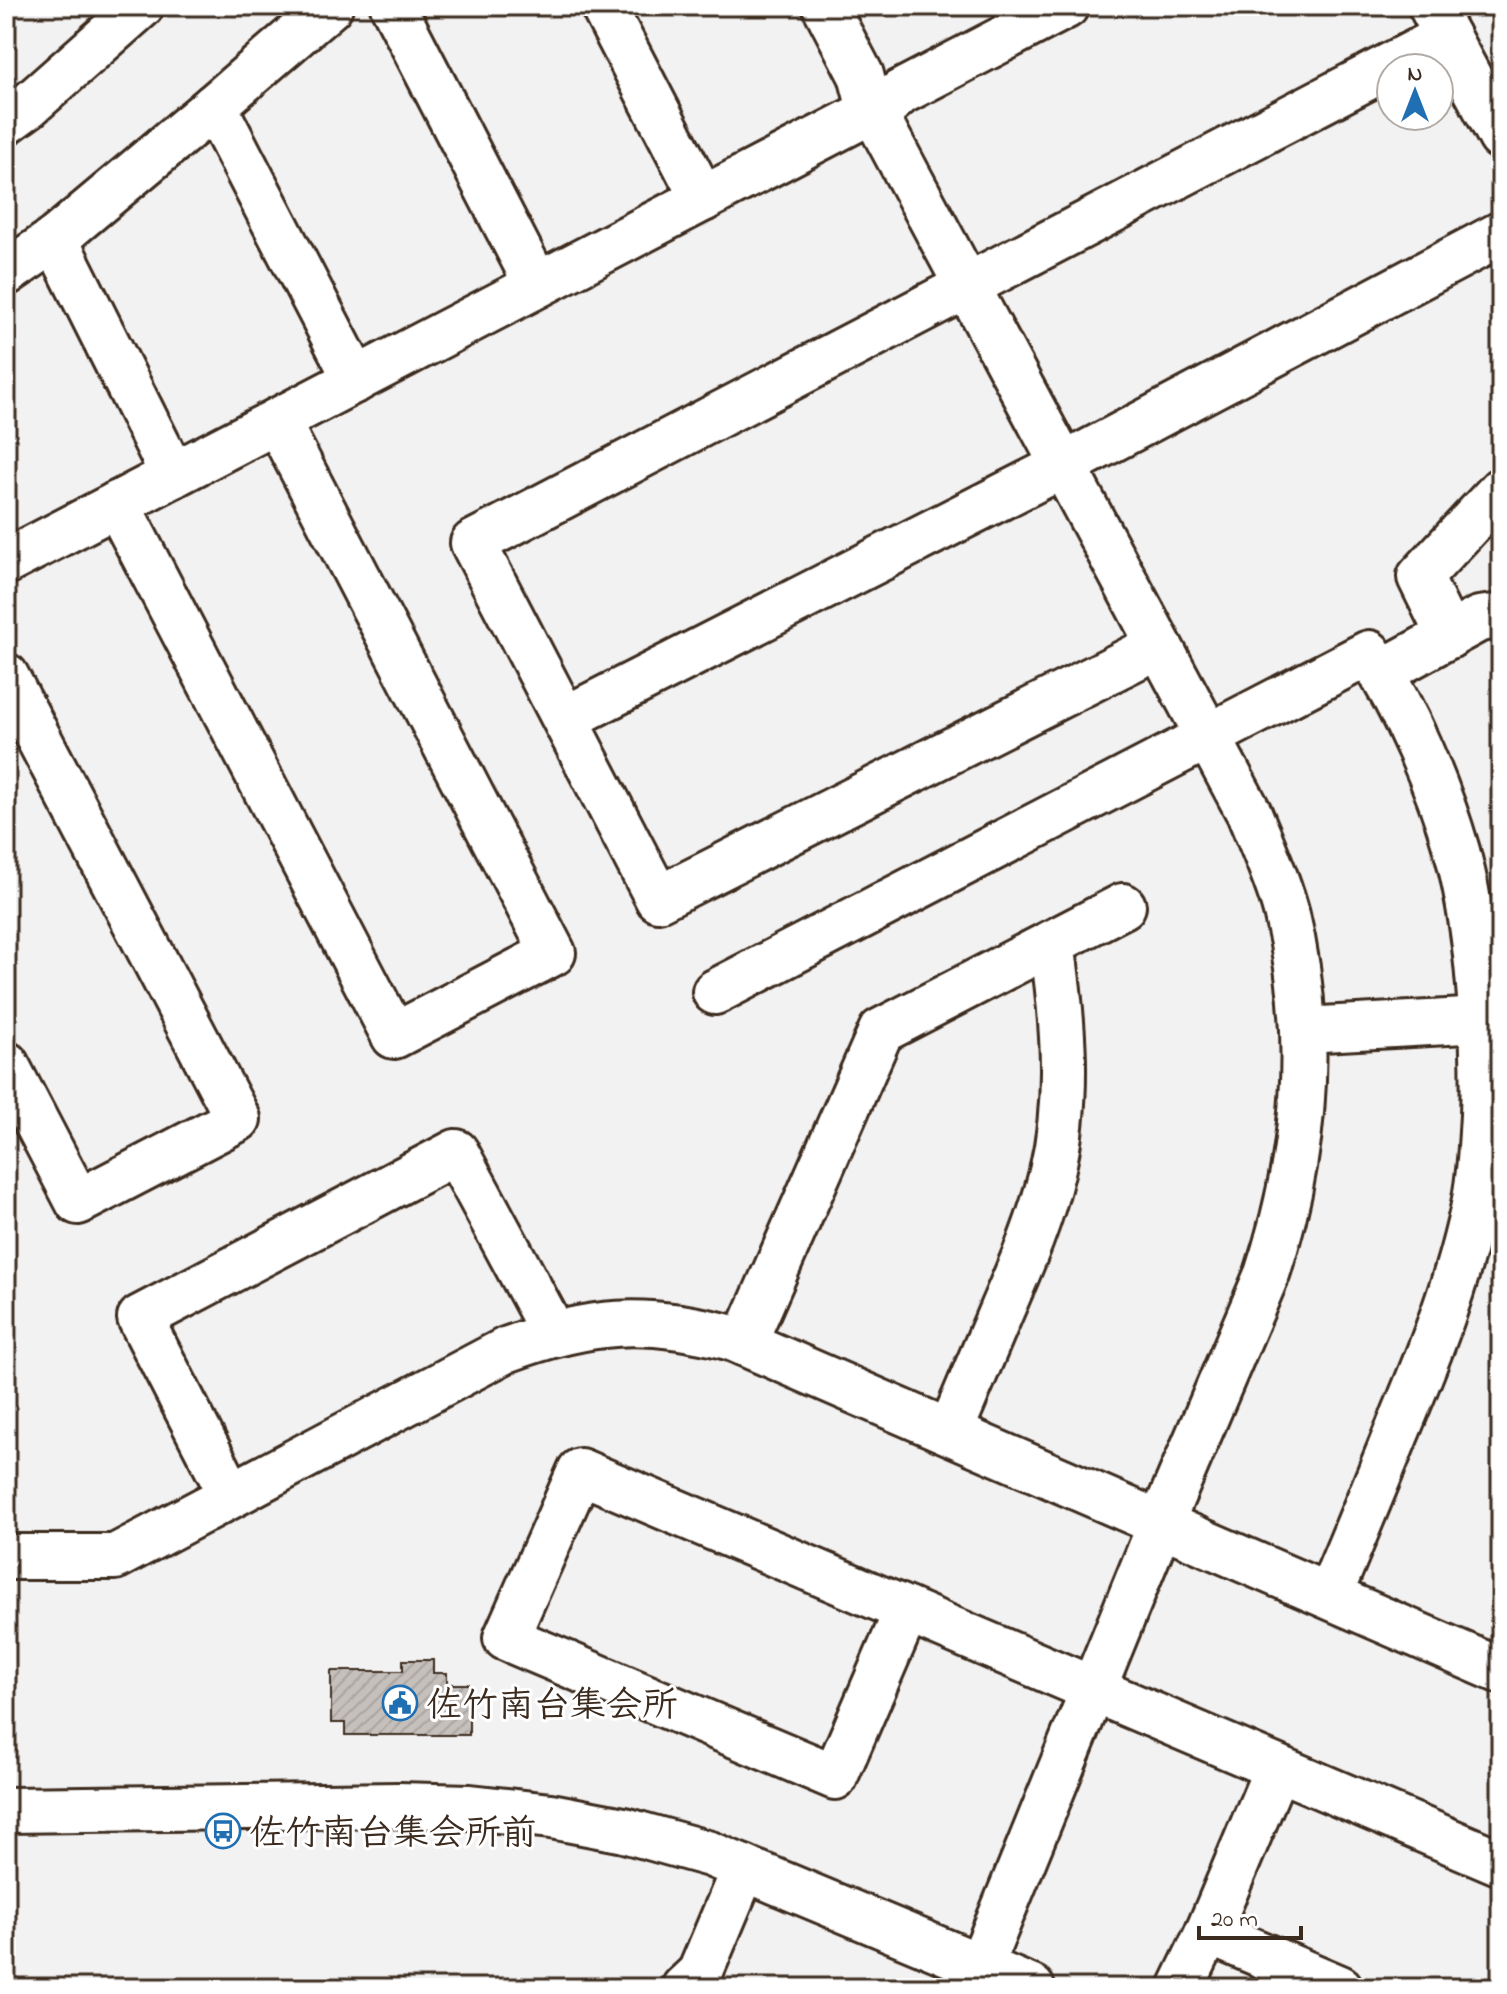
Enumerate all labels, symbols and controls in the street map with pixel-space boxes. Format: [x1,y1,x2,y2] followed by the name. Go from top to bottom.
[1375,52,1455,132] north arrow
[1408,59,1422,91] text: N
[426,1681,678,1734] place label: 佐竹南台集会所
[381,1684,419,1722] public building icon: 佐竹南台集会所
[249,1809,537,1862] place label: 佐竹南台集会所前
[204,1812,242,1850] bus stop icon: 佐竹南台集会所前
[1199,1890,1301,1940] scale bar
[1211,1903,1258,1938] text: 20 m

